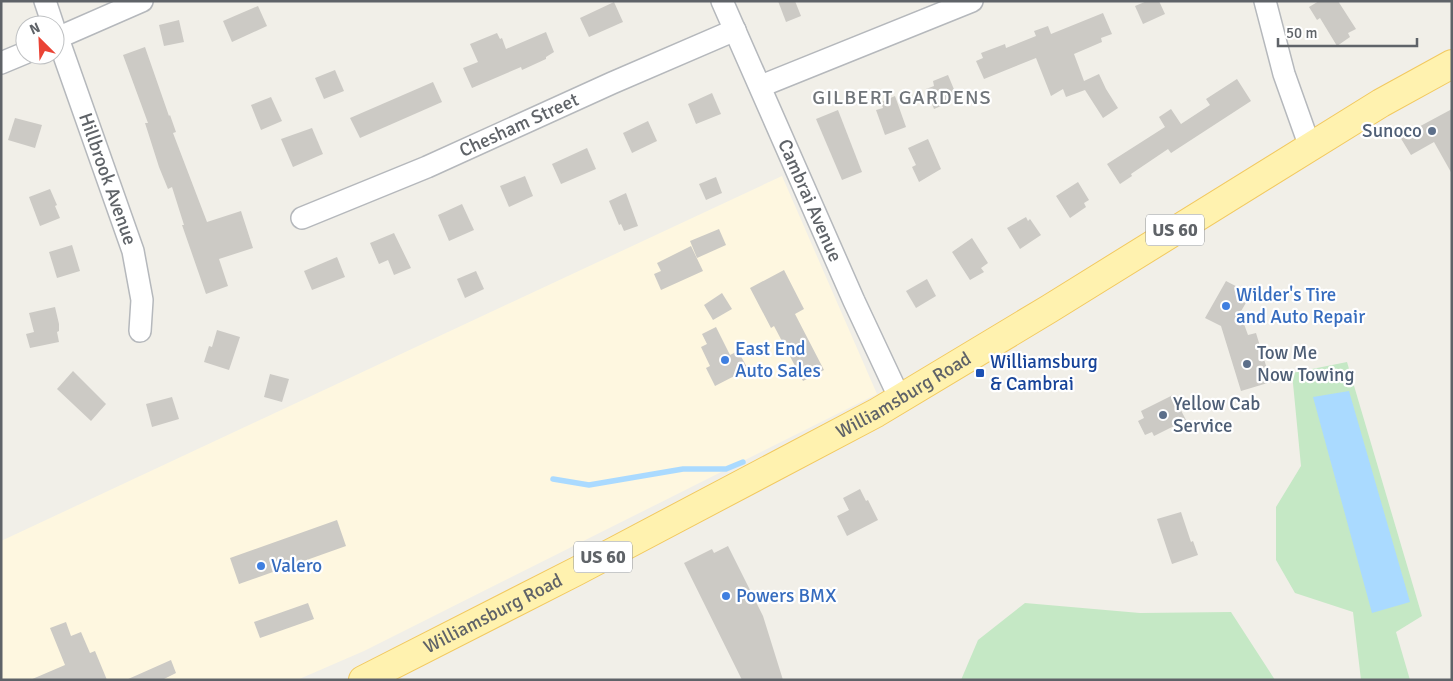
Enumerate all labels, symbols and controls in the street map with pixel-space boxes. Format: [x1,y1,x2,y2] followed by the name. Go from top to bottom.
[15,15,65,65] north arrow
[1278,15,1417,47] scale bar
[27,19,43,38] text: N
[1286,24,1317,42] text: 50 m
[812,85,992,110] district label: GILBERT GARDENS
[455,88,583,163] street label: Chesham Street
[73,110,142,248] street label: Hillbrook Avenue
[1362,119,1422,143] place label: Sunoco
[1426,125,1438,137] marker: Sunoco
[772,136,847,266] street label: Cambrai Avenue
[1146,214,1204,246] road number: US 60
[1236,283,1365,329] place label: Wilder's Tire and Auto Repair
[1220,300,1232,312] marker: Wilder's Tire and Auto Repair
[735,337,821,383] place label: East End Auto Sales
[1257,341,1355,387] place label: Tow Me Now Towing
[832,347,976,444] street label: Williamsburg Road
[990,350,1098,396] place label: Williamsburg & Cambrai
[719,354,731,366] marker: East End Auto Sales
[1241,358,1253,370] marker: Tow Me Now Towing
[974,367,986,379] marker: Williamsburg & Cambrai
[1173,392,1260,438] place label: Yellow Cab Service
[1157,409,1169,421] marker: Yellow Cab Service
[574,542,632,572] road number: US 60
[271,554,322,578] place label: Valero
[255,560,267,572] marker: Valero
[420,568,567,659] street label: Williamsburg Road
[736,584,836,608] place label: Powers BMX
[720,590,732,602] marker: Powers BMX

